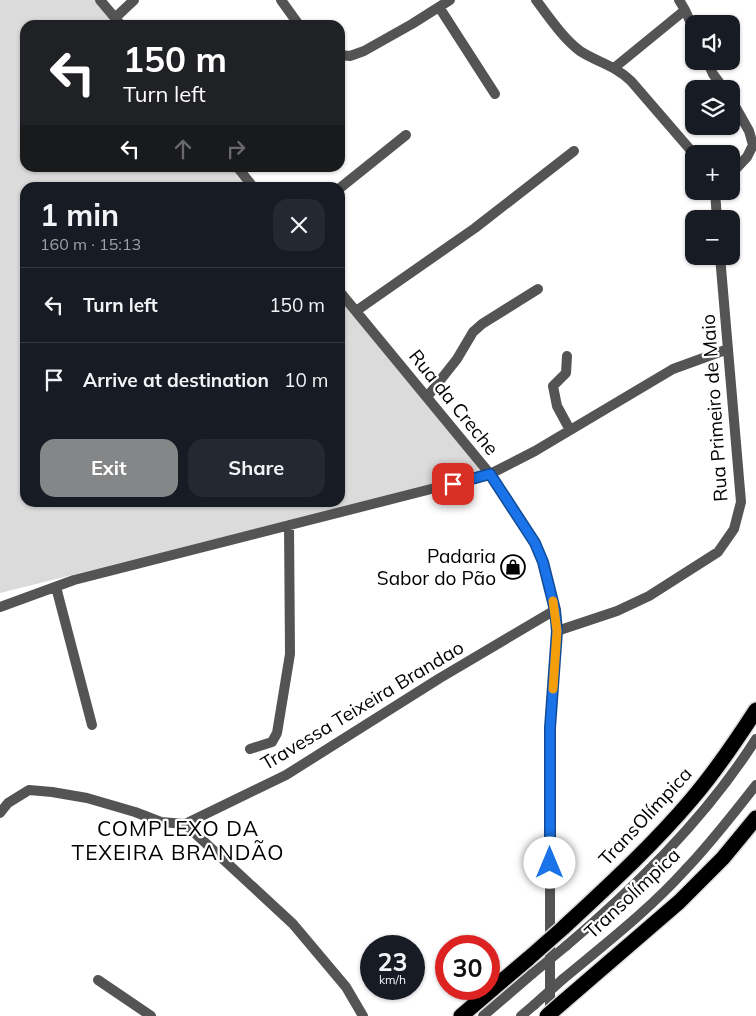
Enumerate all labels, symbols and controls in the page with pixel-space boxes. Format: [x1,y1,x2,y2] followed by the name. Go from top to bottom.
[685,15,740,265] map controls
[685,15,740,70] button: sound
[123,37,227,81] text: 150 m
[40,40,105,105] icon: left
[123,80,206,108] text: Turn left
[685,80,740,135] button: layers
[116,135,144,163] icon: left
[169,135,197,163] icon: ahead
[222,135,250,163] icon: right
[685,145,740,200] button: +
[40,196,119,234] text: 1 min
[273,199,325,251] button: close
[685,210,740,265] button: −
[40,234,141,254] text: 160 m · 15:13
[40,291,68,319] icon: left
[83,293,158,317] text: Turn left
[269,293,325,317] text: 150 m
[695,313,733,503] street label: Rua Primeiro de Maio
[404,344,504,460] street label: Rua da Creche
[40,366,68,394] icon: arrive
[83,368,269,392] text: Arrive at destination
[284,368,328,392] text: 10 m
[40,439,178,497] button: Exit
[188,439,325,497] button: Share
[432,463,474,505] pin
[439,470,467,498] icon: arrive
[377,544,496,590] place label: Padaria Sabor do Pão
[500,554,526,580] shop icon: Padaria Sabor do Pão
[256,635,468,775] street label: Travessa Teixeira Brandao
[593,762,697,870] street label: TransOlímpica
[71,815,285,865] district label: COMPLEXO DA TEXEIRA BRANDÃO
[523,836,575,888] position arrow
[579,843,685,943] street label: Transolímpica
[435,935,500,1000] speed limit sign: 30
[377,946,408,977] text: 23
[379,972,406,987] text: km/h

